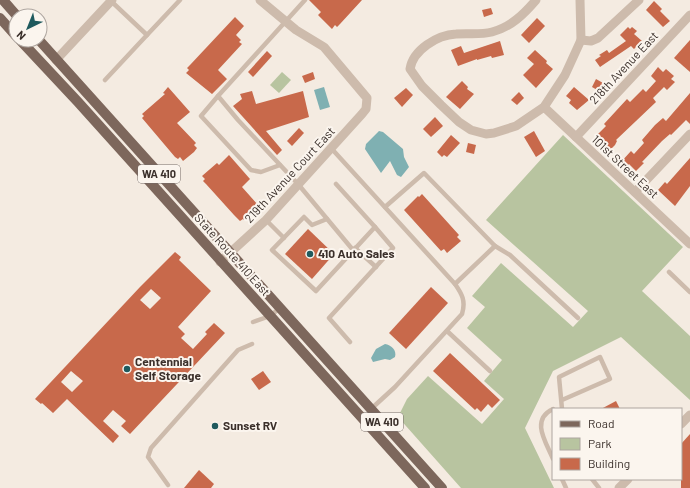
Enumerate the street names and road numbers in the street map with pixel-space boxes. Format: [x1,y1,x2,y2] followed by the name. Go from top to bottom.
[586,28,660,106] street label: 218th Avenue East
[241,124,337,225] street label: 219th Avenue Court East
[589,132,662,201] street label: 101st Street East
[138,165,180,183] road number: WA 410
[192,210,273,298] street label: State Route 410 East
[361,413,403,431] road number: WA 410

